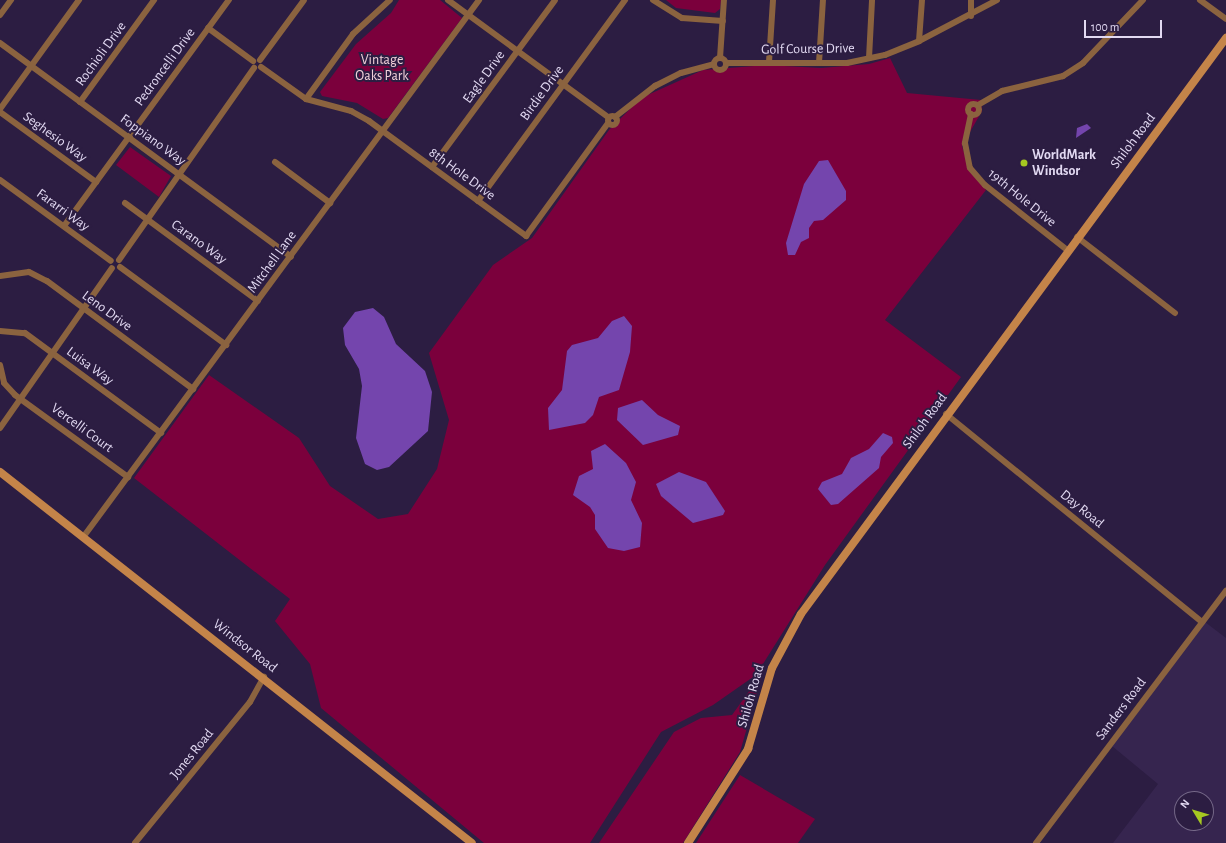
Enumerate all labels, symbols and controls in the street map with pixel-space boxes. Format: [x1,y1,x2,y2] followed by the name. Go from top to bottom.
[1086,12,1164,38] scale bar
[72,19,130,89] street label: Rochioli Drive
[1091,21,1119,33] text: 100 m
[131,25,199,109] street label: Pedroncelli Drive
[761,40,855,58] street label: Golf Course Drive
[459,47,509,107] street label: Eagle Drive
[355,52,409,84] park label: Vintage Oaks Park
[516,62,568,124] street label: Birdie Drive
[20,108,90,166] street label: Seghesio Way
[1107,110,1159,172] street label: Shiloh Road
[117,111,189,169] street label: Foppiano Way
[425,144,499,204] street label: 8th Hole Drive
[1032,147,1096,180] place label: WorldMark Windsor
[1019,158,1029,168] marker: WorldMark Windsor
[984,165,1060,231] street label: 19th Hole Drive
[33,185,93,235] street label: Fararri Way
[168,216,230,268] street label: Carano Way
[244,228,300,296] street label: Mitchell Lane
[79,287,135,335] street label: Leno Drive
[63,343,117,389] street label: Luisa Way
[899,390,951,452] street label: Shiloh Road
[48,400,116,456] street label: Vercelli Court
[1057,486,1107,532] street label: Day Road
[210,616,280,676] street label: Windsor Road
[734,662,768,730] street label: Shiloh Road
[1092,675,1150,743] street label: Sanders Road
[167,725,217,783] street label: Jones Road
[1174,791,1214,831] north arrow
[1178,798,1192,810] text: N

